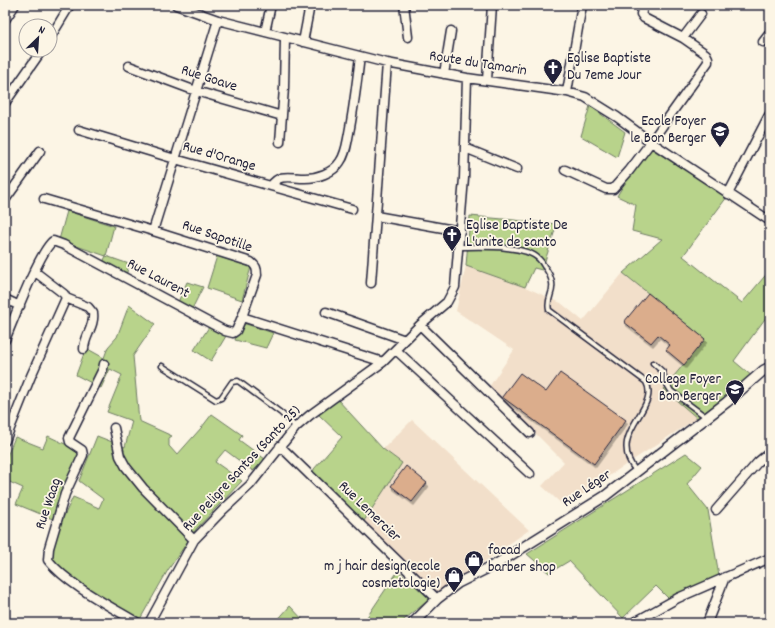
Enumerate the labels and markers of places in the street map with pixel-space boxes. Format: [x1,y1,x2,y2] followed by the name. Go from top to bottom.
[567,48,651,87] place label: Eglise Baptiste Du 7eme Jour
[542,57,564,85] church icon: Eglise Baptiste Du 7eme Jour
[630,111,706,150] place label: Ecole Foyer le Bon Berger
[709,120,731,148] school or university icon: Ecole Foyer le Bon Berger
[466,215,568,254] place label: Eglise Baptiste De L'unite de santo
[441,224,463,252] church icon: Eglise Baptiste De L'unite de santo
[645,369,721,408] place label: College Foyer Bon Berger
[724,378,746,406] school or university icon: College Foyer Bon Berger
[488,540,556,579] place label: facad barber shop
[463,549,485,577] shop icon: facad barber shop
[324,556,440,595] place label: m j hair design(ecole cosmetologie)
[443,565,465,593] shop icon: m j hair design(ecole cosmetologie)

